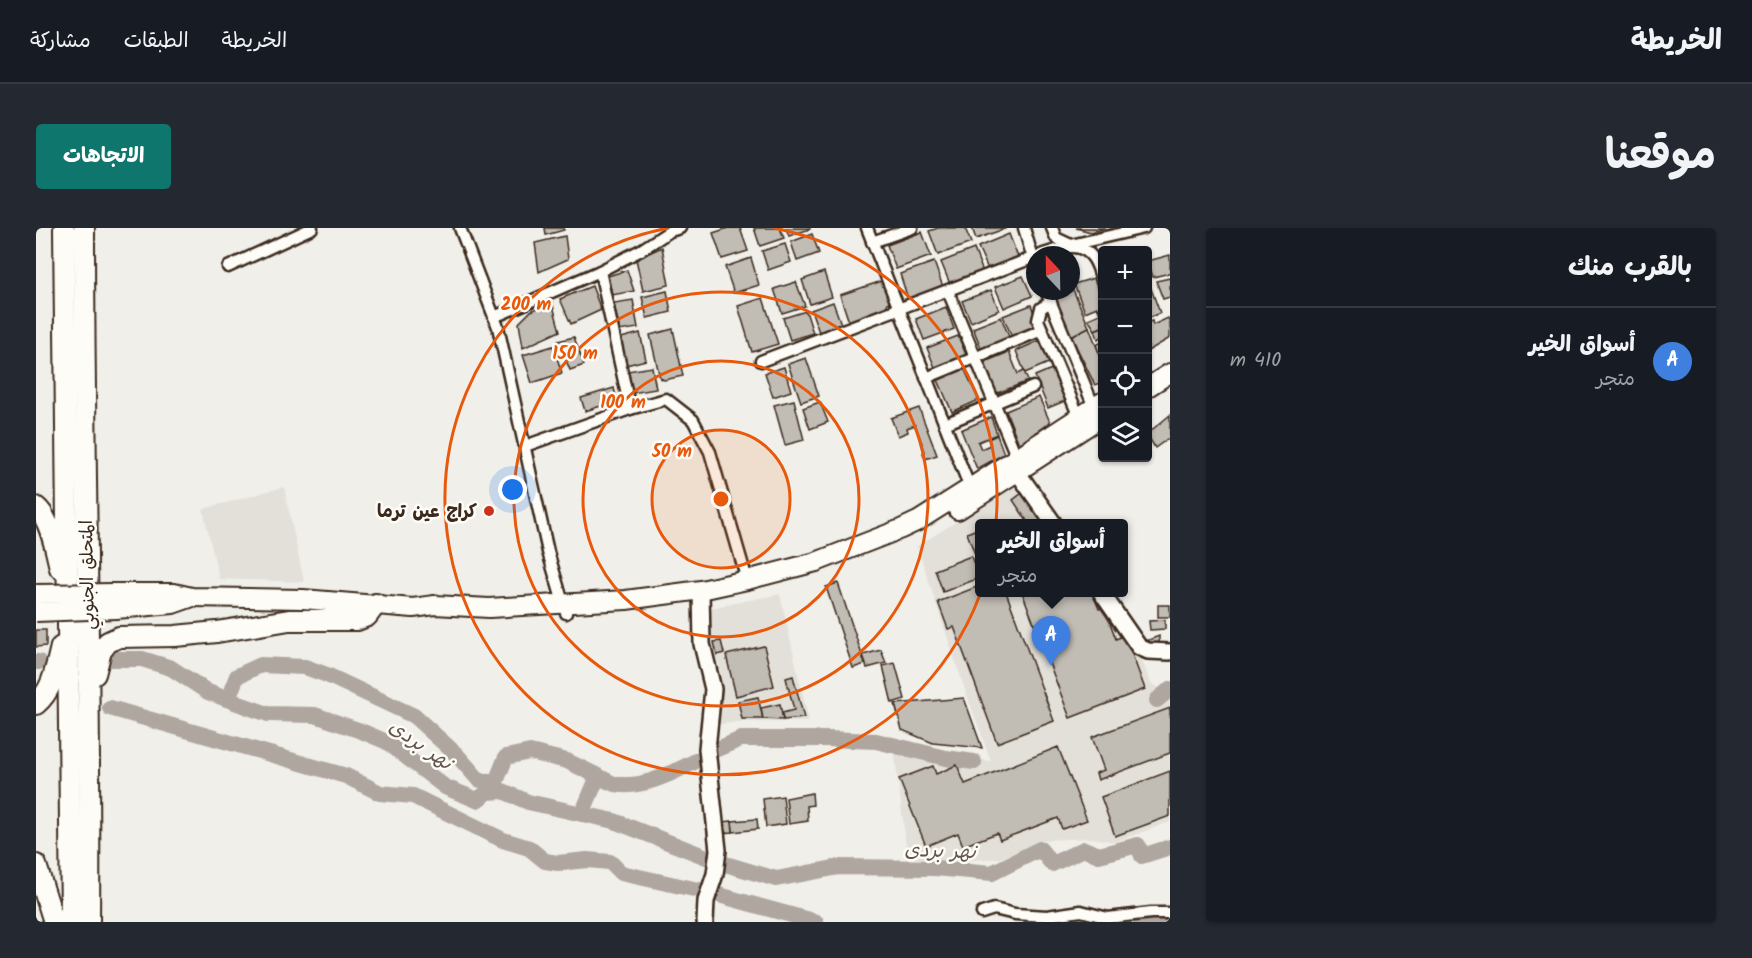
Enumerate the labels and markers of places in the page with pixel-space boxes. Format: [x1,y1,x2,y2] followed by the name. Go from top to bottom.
[711,489,731,509] centre of rings
[377,498,477,527] place label: كراج عين ترما
[482,504,496,518] marker: كراج عين ترما
[1032,616,1070,666] pin: A

